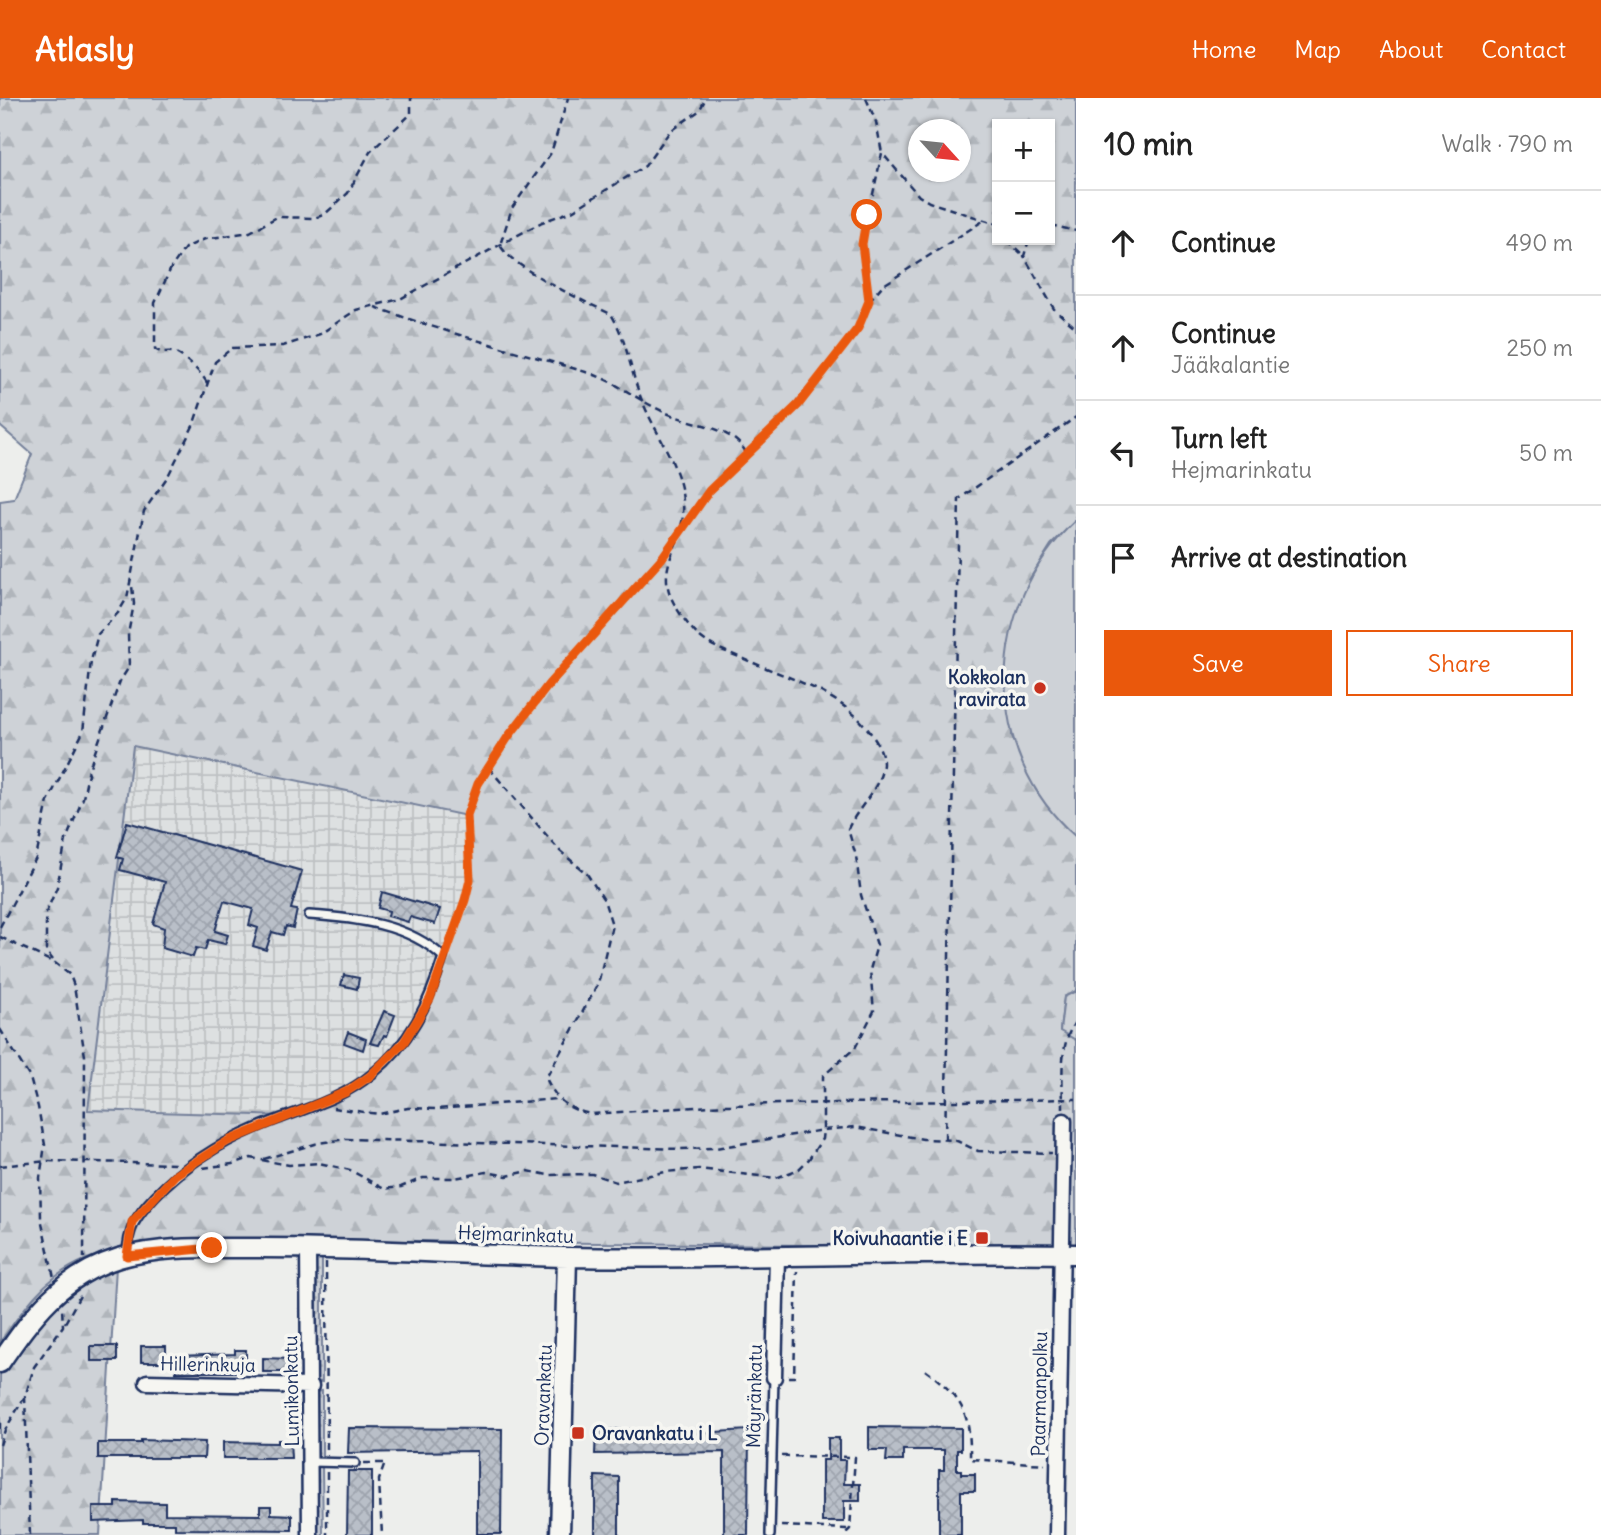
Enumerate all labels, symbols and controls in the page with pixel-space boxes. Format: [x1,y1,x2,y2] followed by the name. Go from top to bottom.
[35,28,134,70] text: Atlasly
[1192,34,1256,64] text: Home
[1294,34,1341,64] text: Map
[1379,34,1443,64] text: About
[1481,34,1566,64] text: Contact
[908,119,971,182] north arrow
[992,119,1055,245] map controls
[992,119,1055,182] button: +
[1104,125,1193,163] text: 10 min
[1442,129,1573,158] text: Walk · 790 m
[992,182,1055,245] button: −
[851,199,882,230] route start
[1104,224,1142,262] icon: ahead
[1171,226,1276,259] text: Continue
[1506,228,1573,257] text: 490 m
[1171,317,1276,350] text: Continue
[1104,329,1142,367] icon: ahead
[1506,333,1573,362] text: 250 m
[1171,350,1290,379] text: Jääkalantie
[1171,422,1267,455] text: Turn left
[1104,434,1142,472] icon: left
[1519,438,1573,467] text: 50 m
[1171,455,1312,484] text: Hejmarinkatu
[1104,539,1142,577] icon: arrive
[1171,541,1407,574] text: Arrive at destination
[1104,630,1332,696] button: Save
[1346,630,1573,696] button: Share
[948,665,1026,711] place label: Kokkolan ravirata
[1032,680,1048,696] marker: Kokkolan ravirata
[457,1220,575,1248] street label: Hejmarinkatu
[832,1226,968,1250] place label: Koivuhaantie i E
[974,1230,990,1246] marker: Koivuhaantie i E
[196,1232,227,1263] route end
[1026,1331,1052,1457] street label: Paarmanpolku
[278,1335,304,1447] street label: Lumikonkatu
[529,1344,557,1446] street label: Oravankatu
[741,1344,767,1448] street label: Mäyränkatu
[160,1351,256,1377] street label: Hillerinkuja
[592,1421,718,1445] place label: Oravankatu i L
[570,1425,586,1441] marker: Oravankatu i L

